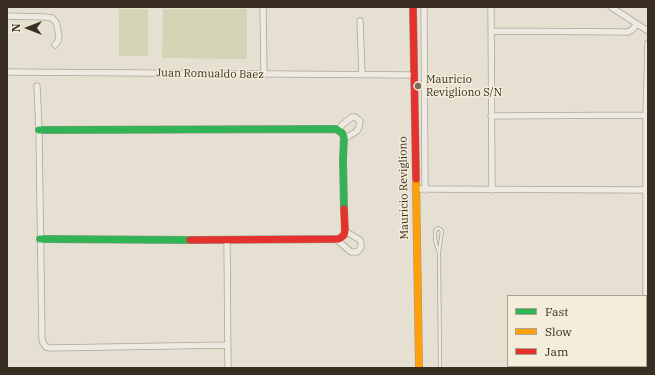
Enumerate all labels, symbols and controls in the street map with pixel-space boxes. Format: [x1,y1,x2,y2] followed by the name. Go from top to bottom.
[8,8,48,48] north arrow
[9,24,23,32] text: N
[156,66,264,82] street label: Juan Romualdo Baez
[426,73,502,99] place label: Mauricio Revigliono S/N
[413,81,423,91] marker: Mauricio Revigliono S/N
[397,136,411,240] street label: Mauricio Revigliono
[507,295,647,367] legend
[545,304,569,319] text: Fast
[545,324,572,339] text: Slow
[545,344,568,359] text: Jam

